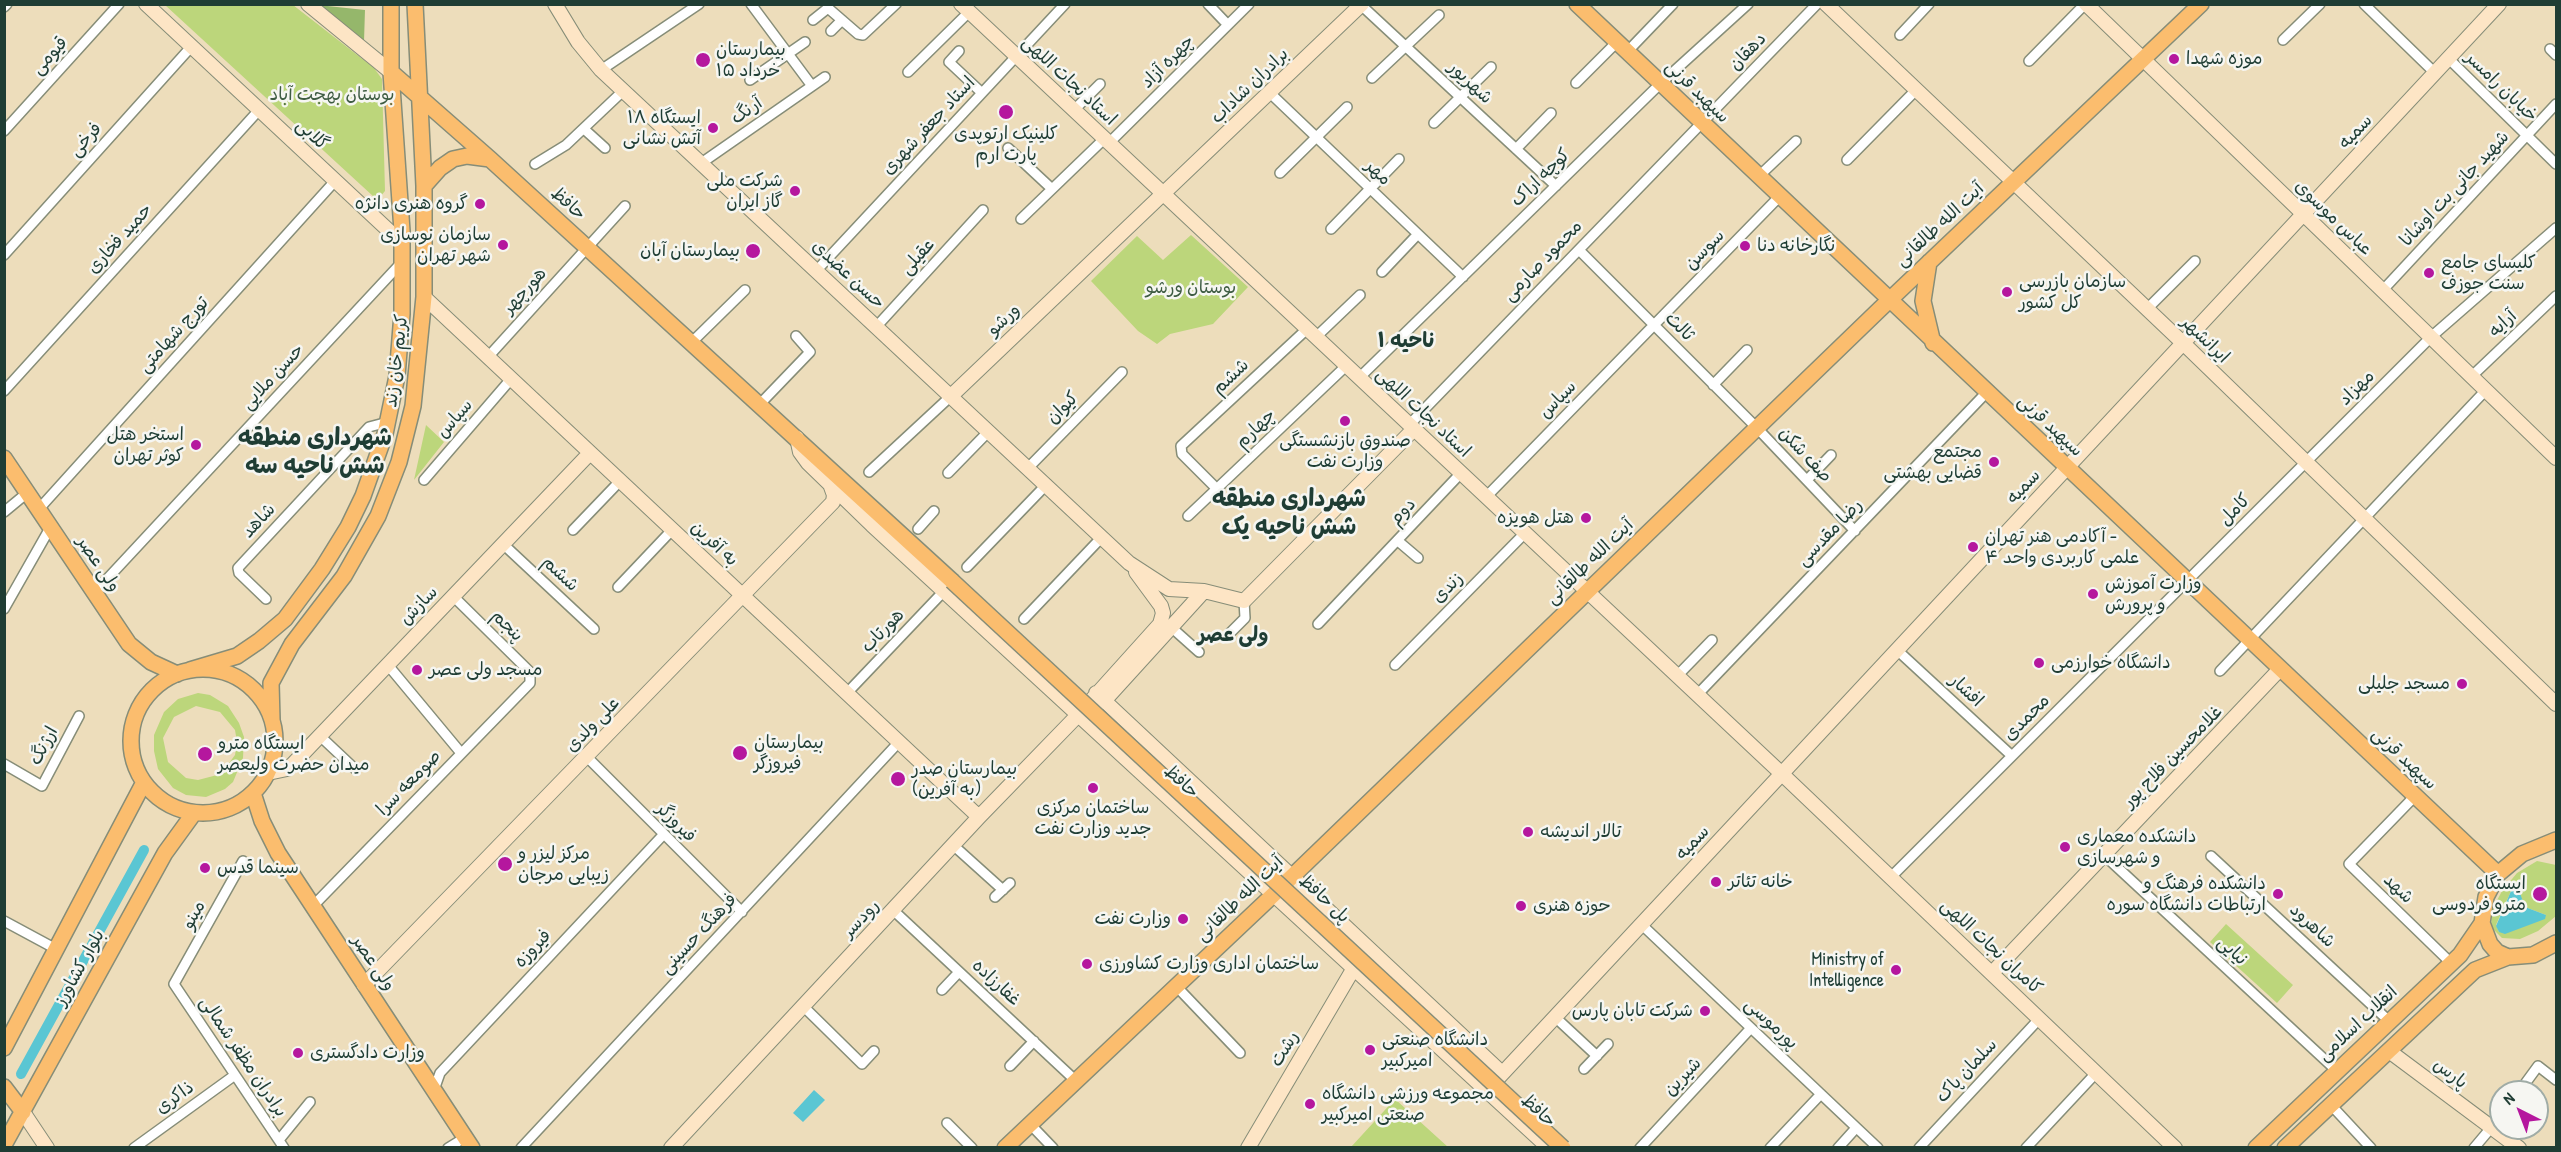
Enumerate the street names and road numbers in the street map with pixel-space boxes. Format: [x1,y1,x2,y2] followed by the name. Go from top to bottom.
[1725,28,1771,76] street label: دهقان
[1137,31,1199,93] street label: چهره آزاد
[27,32,73,80] street label: قیومی
[1017,32,1121,130] street label: استاد نجات اللهی
[1207,44,1293,128] street label: برادران شاداب
[2460,47,2542,127] street label: خیابان رامسر
[1660,56,1734,128] street label: سپهبد قرنی
[1443,57,1497,109] street label: شهریور
[878,72,980,180] street label: استاد جعفر شهری
[727,93,767,129] street label: آرنگ
[2335,110,2377,154] street label: سمیه
[291,115,333,155] street label: گلابی
[65,118,107,162] street label: فرخی
[2396,127,2514,251] street label: شهید جانی بت اوشانا
[1507,144,1575,212] street label: کوچه اراک
[1361,156,1395,190] street label: مهر
[2290,176,2376,260] street label: عباس موسوی
[1891,178,1989,272] street label: آیت الله طالقانی
[546,183,590,225] street label: حافظ
[83,199,157,279] street label: حمید فخاری
[1499,216,1587,306] street label: محمود صارمی
[1680,225,1730,275] street label: سوسن
[896,234,940,280] street label: عقیلی
[807,236,889,314] street label: حسن عضدی
[498,263,552,319] street label: هورچهر
[134,293,214,377] street label: تورج شهامتی
[983,299,1025,341] street label: ورشو
[2485,306,2521,342] street label: آرایه
[1660,308,1698,346] street label: ثالث
[2176,312,2234,368] street label: ایرانشهر
[381,313,413,409] street label: کریم خان زند
[237,339,309,415] street label: حسن ملایی
[1208,355,1254,399] street label: ششم
[1371,364,1475,462] street label: استاد نجات اللهی
[2335,366,2379,410] street label: مهزاد
[1535,376,1581,424] street label: سپاس
[1042,387,1084,429] street label: کیوان
[2013,390,2087,462] street label: سپهبد قرنی
[432,395,478,443] street label: سپاس
[1231,405,1281,453] street label: چهارم
[1774,423,1836,487] street label: صف شکن
[2003,465,2045,509] street label: سمیه
[2215,490,2255,530] street label: کامل
[1385,494,1421,530] street label: دوم
[1793,495,1867,571] street label: رضا مقدسی
[238,499,280,543] street label: شاهد
[1542,515,1638,609] street label: آیت الله طالقانی
[686,517,742,571] street label: به آفرین
[71,532,125,596] street label: ولی عصر
[537,552,583,596] street label: ششم
[1428,568,1468,608] street label: زندی
[395,582,443,630] street label: سازش
[857,605,909,657] street label: هورتاب
[487,606,527,646] street label: پنجم
[1945,670,1987,712] street label: افشار
[1999,690,2055,746] street label: محمدی
[561,693,625,757] street label: علی ولدی
[2119,701,2227,813] street label: غلامحسین فلاح‌ پور
[25,723,63,769] street label: ارژنگ
[2367,723,2441,795] street label: سپهبد قرنی
[372,746,446,820] street label: صومعه سرا
[1159,761,1203,803] street label: حافظ
[652,799,700,847] street label: فیروزگر
[1672,821,1714,865] street label: سمیه
[1192,852,1288,946] street label: آیت الله طالقانی
[1294,870,1354,928] street label: پل حافظ
[2378,870,2418,908] street label: شهد
[656,889,742,979] street label: فرهنگ حسینی
[838,895,884,943] street label: رودسر
[1936,895,2046,999] street label: کامران نجات اللهی
[177,897,211,933] street label: مینو
[2285,899,2339,953] street label: شاهرود
[510,925,556,973] street label: فیروزه
[50,926,110,1010] street label: بلوار کشاورز
[346,931,400,995] street label: ولی عصر
[2212,932,2252,970] street label: نیایی
[967,955,1025,1011] street label: غفارزاده
[2314,982,2402,1066] street label: انقلاب اسلامی
[195,992,291,1122] street label: برادران مظفر شمالی
[1740,994,1802,1054] street label: پورموسی
[1266,1027,1304,1071] street label: رشت
[1932,1034,2002,1108] street label: سلمان پاک
[1660,1053,1706,1101] street label: شیرین
[2429,1054,2471,1094] street label: پارس
[152,1077,198,1119] street label: ذاکری
[1516,1090,1560,1132] street label: حافظ

